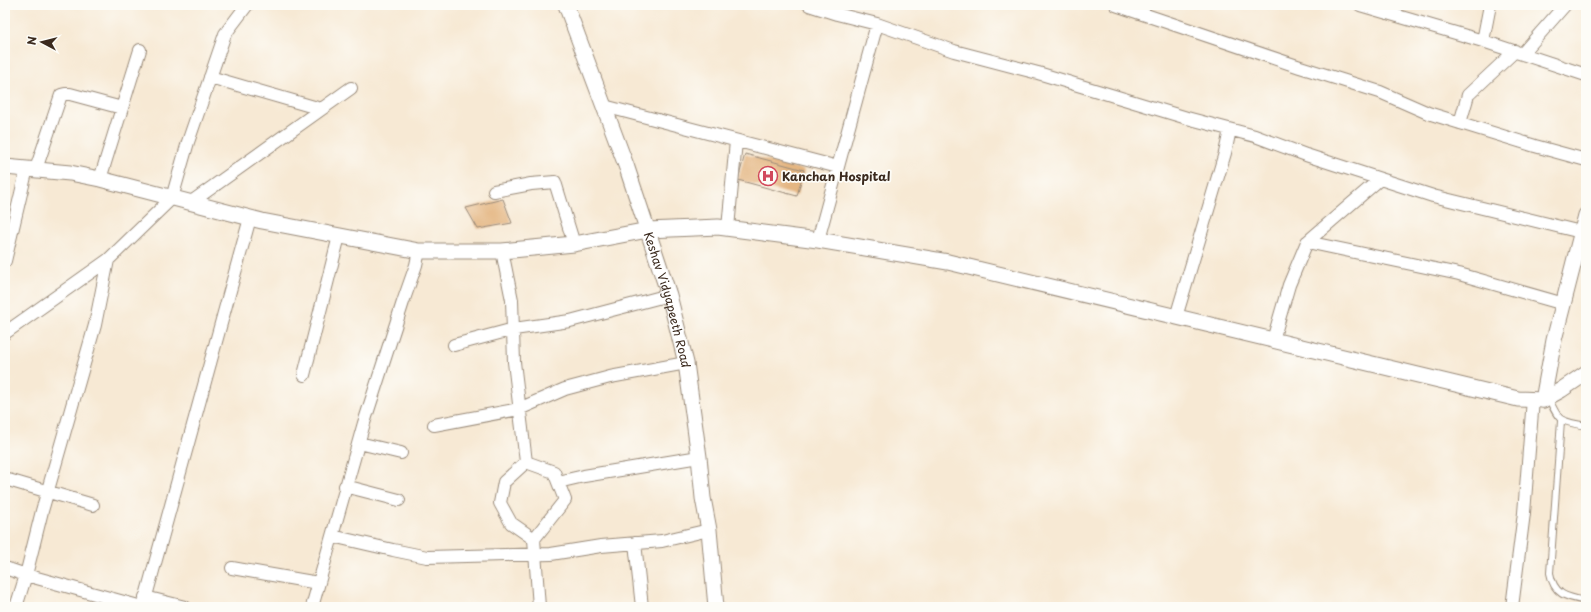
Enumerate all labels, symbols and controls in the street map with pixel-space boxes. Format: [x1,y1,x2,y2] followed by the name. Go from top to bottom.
[22,22,62,62] north arrow
[23,35,41,46] text: N
[757,165,779,187] hospital icon: Kanchan Hospital
[782,167,891,185] place label: Kanchan Hospital
[640,229,696,369] street label: Keshav Vidyapeeth Road

